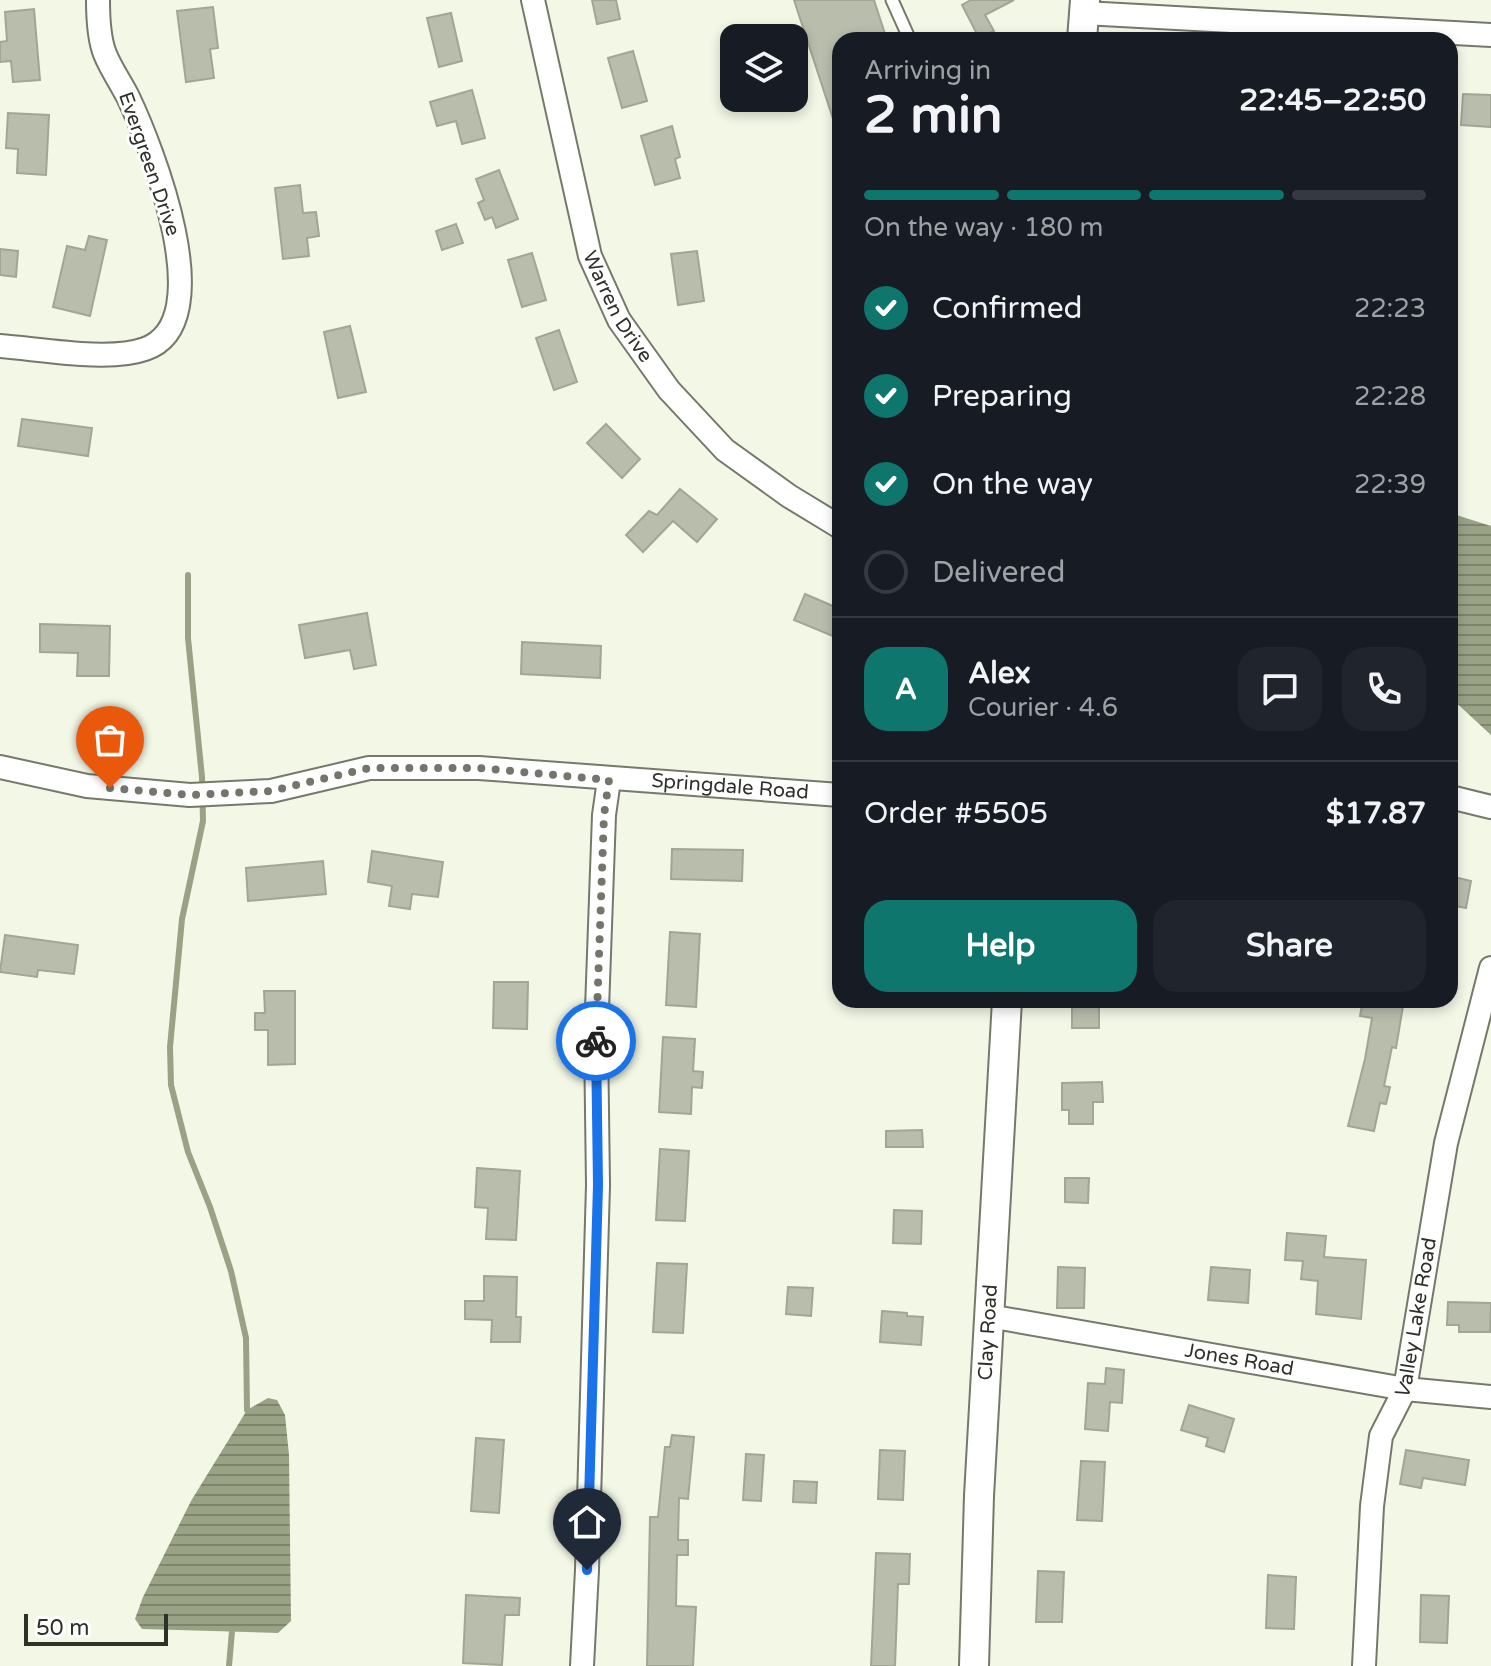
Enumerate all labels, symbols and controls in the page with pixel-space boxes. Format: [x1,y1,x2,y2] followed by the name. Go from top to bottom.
[720,24,808,112] map controls
[720,24,808,112] button: layers
[864,55,991,86] text: Arriving in
[1239,82,1426,119] text: 22:45–22:50
[864,84,1003,147] text: 2 min
[113,89,185,239] street label: Evergreen Drive
[864,212,1103,243] text: On the way · 180 m
[577,247,657,367] street label: Warren Drive
[864,286,908,330] icon: check
[932,290,1083,327] text: Confirmed
[1354,293,1426,324] text: 22:23
[864,374,908,418] icon: check
[932,378,1072,415] text: Preparing
[1354,381,1426,412] text: 22:28
[864,462,908,506] icon: check
[932,466,1093,503] text: On the way
[1354,469,1426,500] text: 22:39
[932,554,1066,591] text: Delivered
[1238,647,1322,731] button: chat
[1342,647,1426,731] button: phone
[968,655,1031,692] text: Alex
[895,671,917,708] text: A
[968,692,1118,723] text: Courier · 4.6
[76,706,144,788] pin
[88,718,132,762] icon: bag
[650,769,810,805] street label: Springdale Road
[864,795,1048,832] text: Order #5505
[1326,795,1426,832] text: $17.87
[864,900,1137,992] button: Help
[1153,900,1426,992] button: Share
[556,1001,636,1081] courier
[574,1019,618,1063] icon: bike
[1391,1236,1442,1402] street label: Valley Lake Road
[974,1284,1003,1381] street label: Clay Road
[1183,1339,1295,1381] street label: Jones Road
[553,1488,621,1570] pin
[565,1500,609,1544] icon: home
[24,1610,168,1646] scale bar
[36,1615,90,1641] text: 50 m

